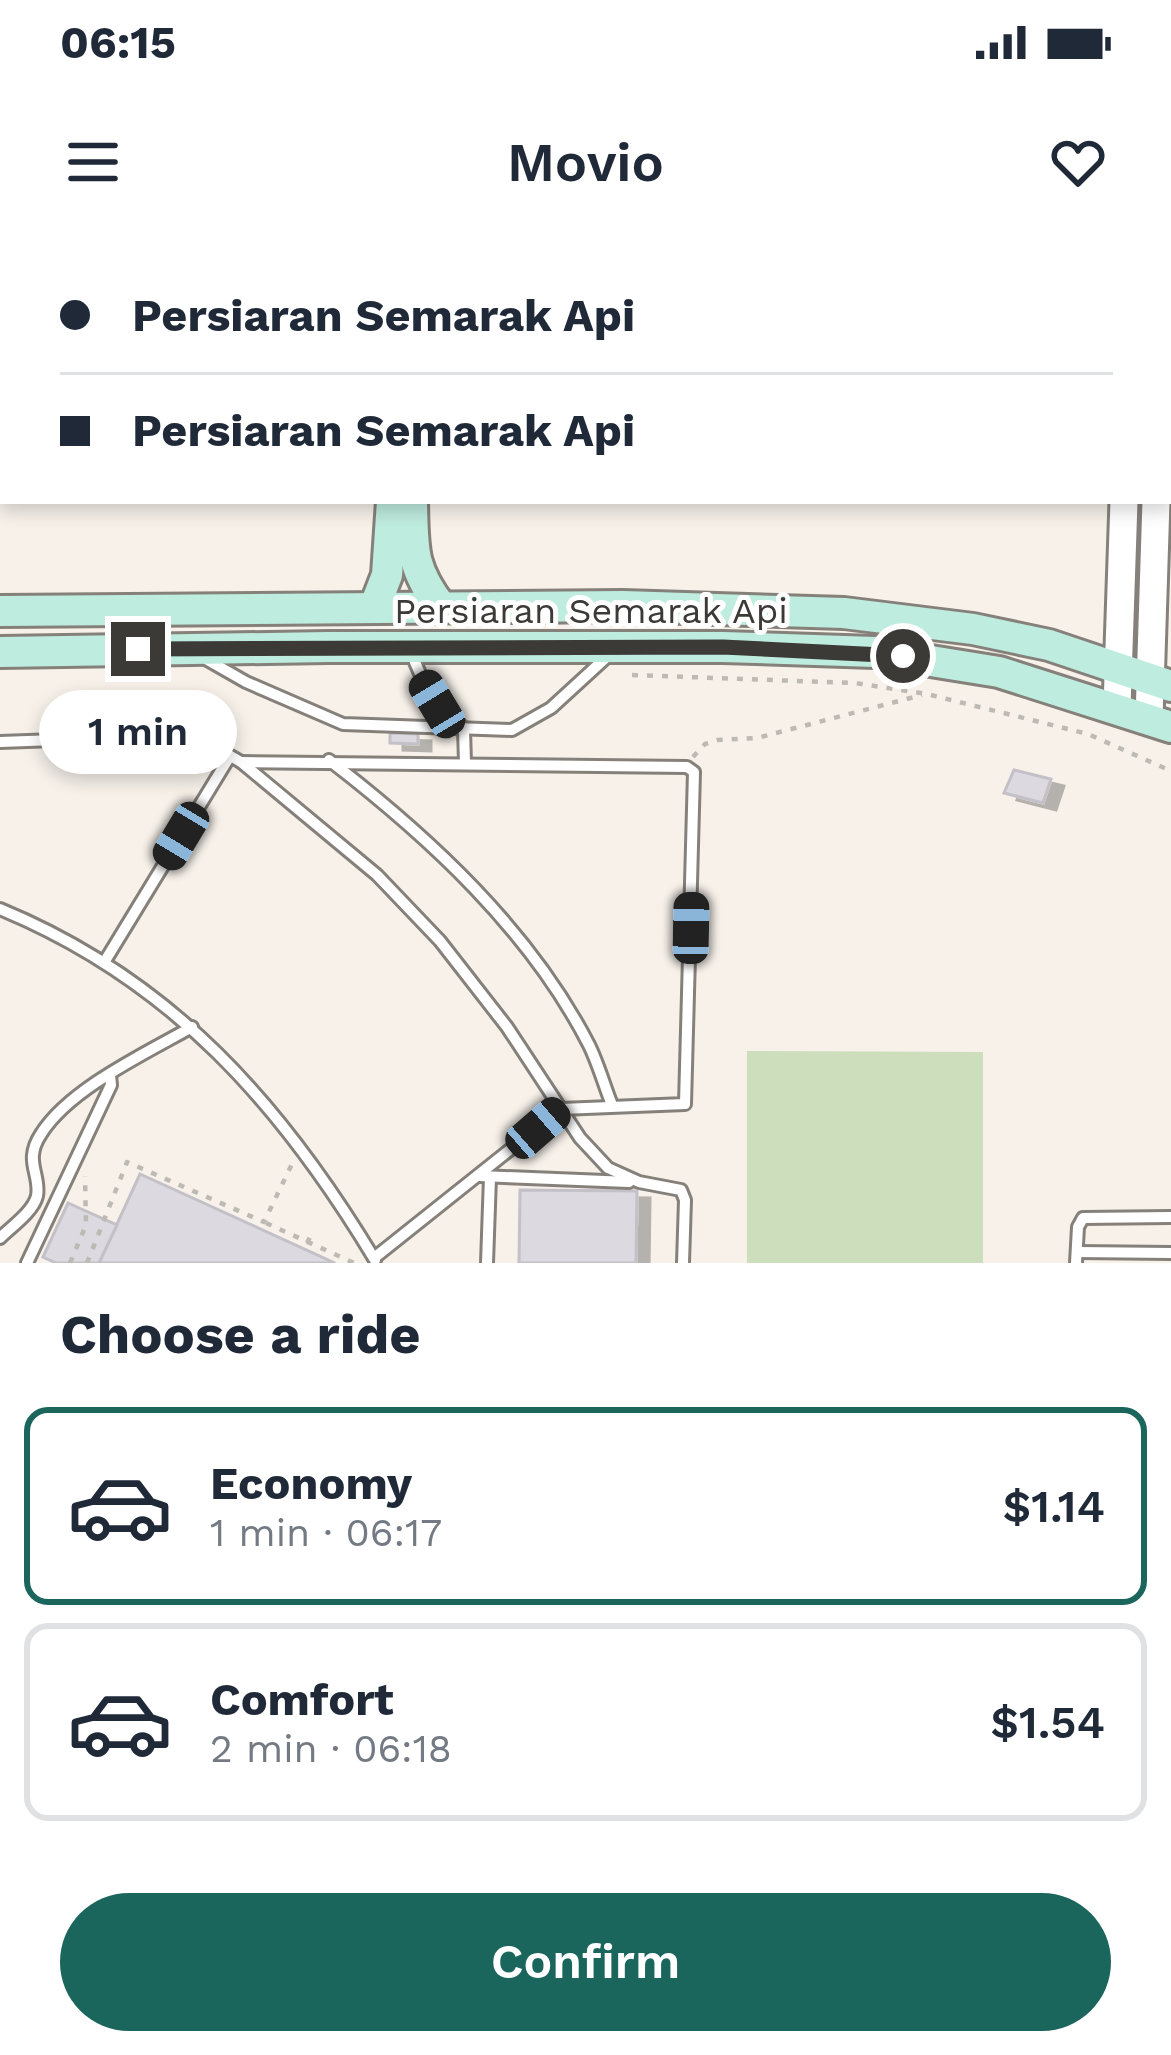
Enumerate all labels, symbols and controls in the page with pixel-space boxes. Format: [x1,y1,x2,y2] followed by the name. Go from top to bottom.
[60,16,176,69] text: 06:15
[60,129,126,195] icon: menu
[1045,129,1111,195] icon: heart
[507,131,664,194] text: Movio
[132,289,635,342] text: Persiaran Semarak Api
[132,404,635,457] text: Persiaran Semarak Api
[394,590,788,632] street label: Persiaran Semarak Api
[111,622,165,676] route end
[876,629,930,683] route start
[403,664,471,744] car
[39,691,237,775] callout: 1 min
[88,709,188,754] text: 1 min
[147,796,215,876] car
[672,892,710,964] car
[499,1091,577,1165] car
[60,1303,421,1366] text: Choose a ride
[66,1452,174,1560] icon: car
[210,1457,412,1510] text: Economy
[1003,1480,1105,1533] text: $1.14
[210,1510,442,1555] text: 1 min · 06:17
[66,1668,174,1776] icon: car
[210,1673,394,1726] text: Comfort
[990,1696,1105,1749] text: $1.54
[210,1726,452,1771] text: 2 min · 06:18
[60,1893,1111,2031] button: Confirm

